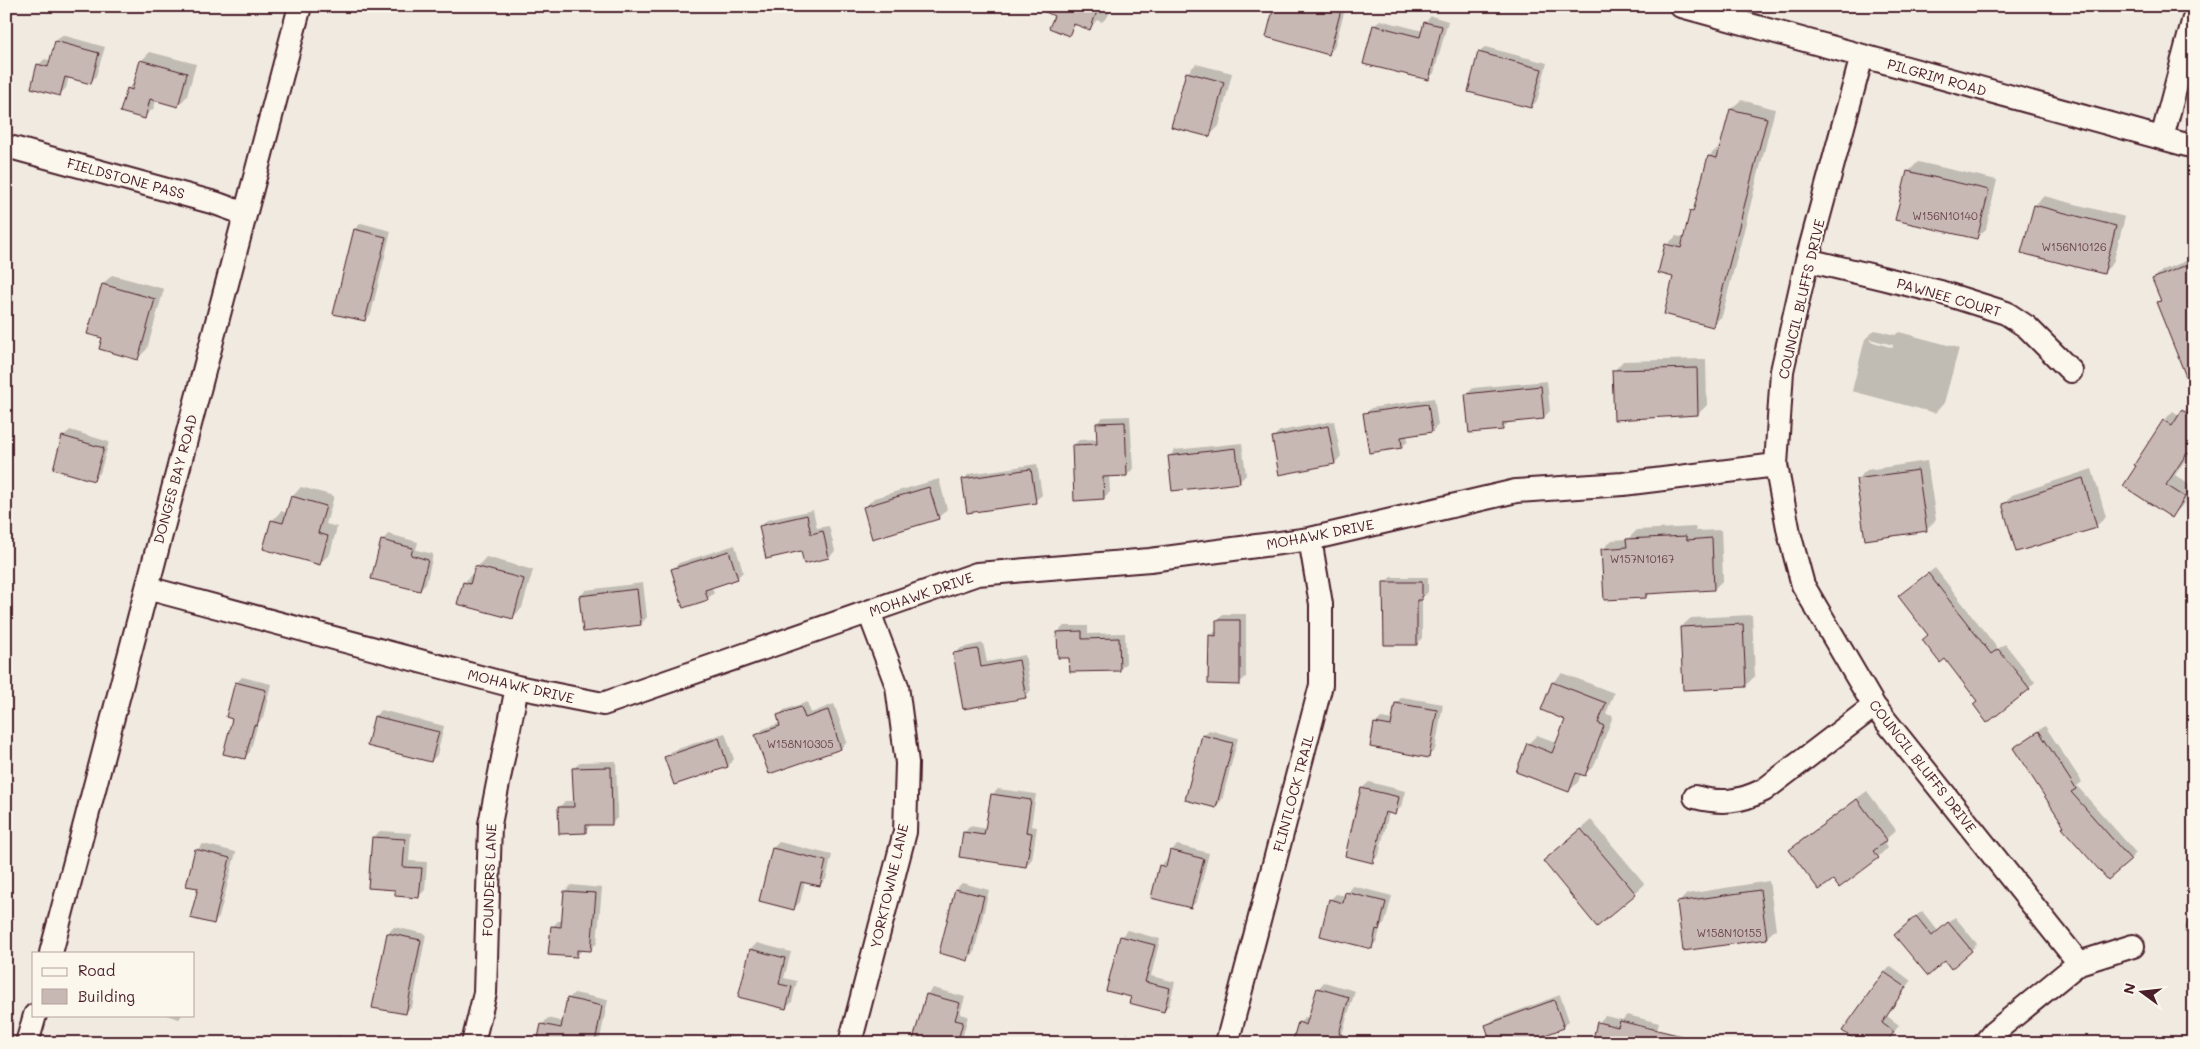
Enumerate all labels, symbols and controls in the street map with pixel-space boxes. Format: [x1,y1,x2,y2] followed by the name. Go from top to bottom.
[1885,54,1989,100] street label: PILGRIM ROAD
[65,153,187,203] street label: FIELDSTONE PASS
[1912,208,1978,223] house number: W156N10140
[1773,217,1829,381] street label: COUNCIL BLUFFS DRIVE
[2041,239,2107,254] house number: W156N10126
[1895,273,2003,321] street label: PAWNEE COURT
[149,412,201,546] street label: DONGES BAY ROAD
[1265,514,1375,554] street label: MOHAWK DRIVE
[1610,551,1674,566] house number: W157N10167
[866,567,976,621] street label: MOHAWK DRIVE
[466,664,576,708] street label: MOHAWK DRIVE
[1865,696,1981,836] street label: COUNCIL BLUFFS DRIVE
[1268,732,1318,854] street label: FLINTLOCK TRAIL
[766,736,834,751] house number: W158N10305
[865,822,913,950] street label: YORKTOWNE LANE
[478,823,500,937] street label: FOUNDERS LANE
[1696,925,1762,940] house number: W158N10155
[32,952,195,1016] legend
[78,960,115,980] text: Road
[2118,966,2168,1016] north arrow
[2118,981,2140,996] text: N
[78,986,135,1006] text: Building

